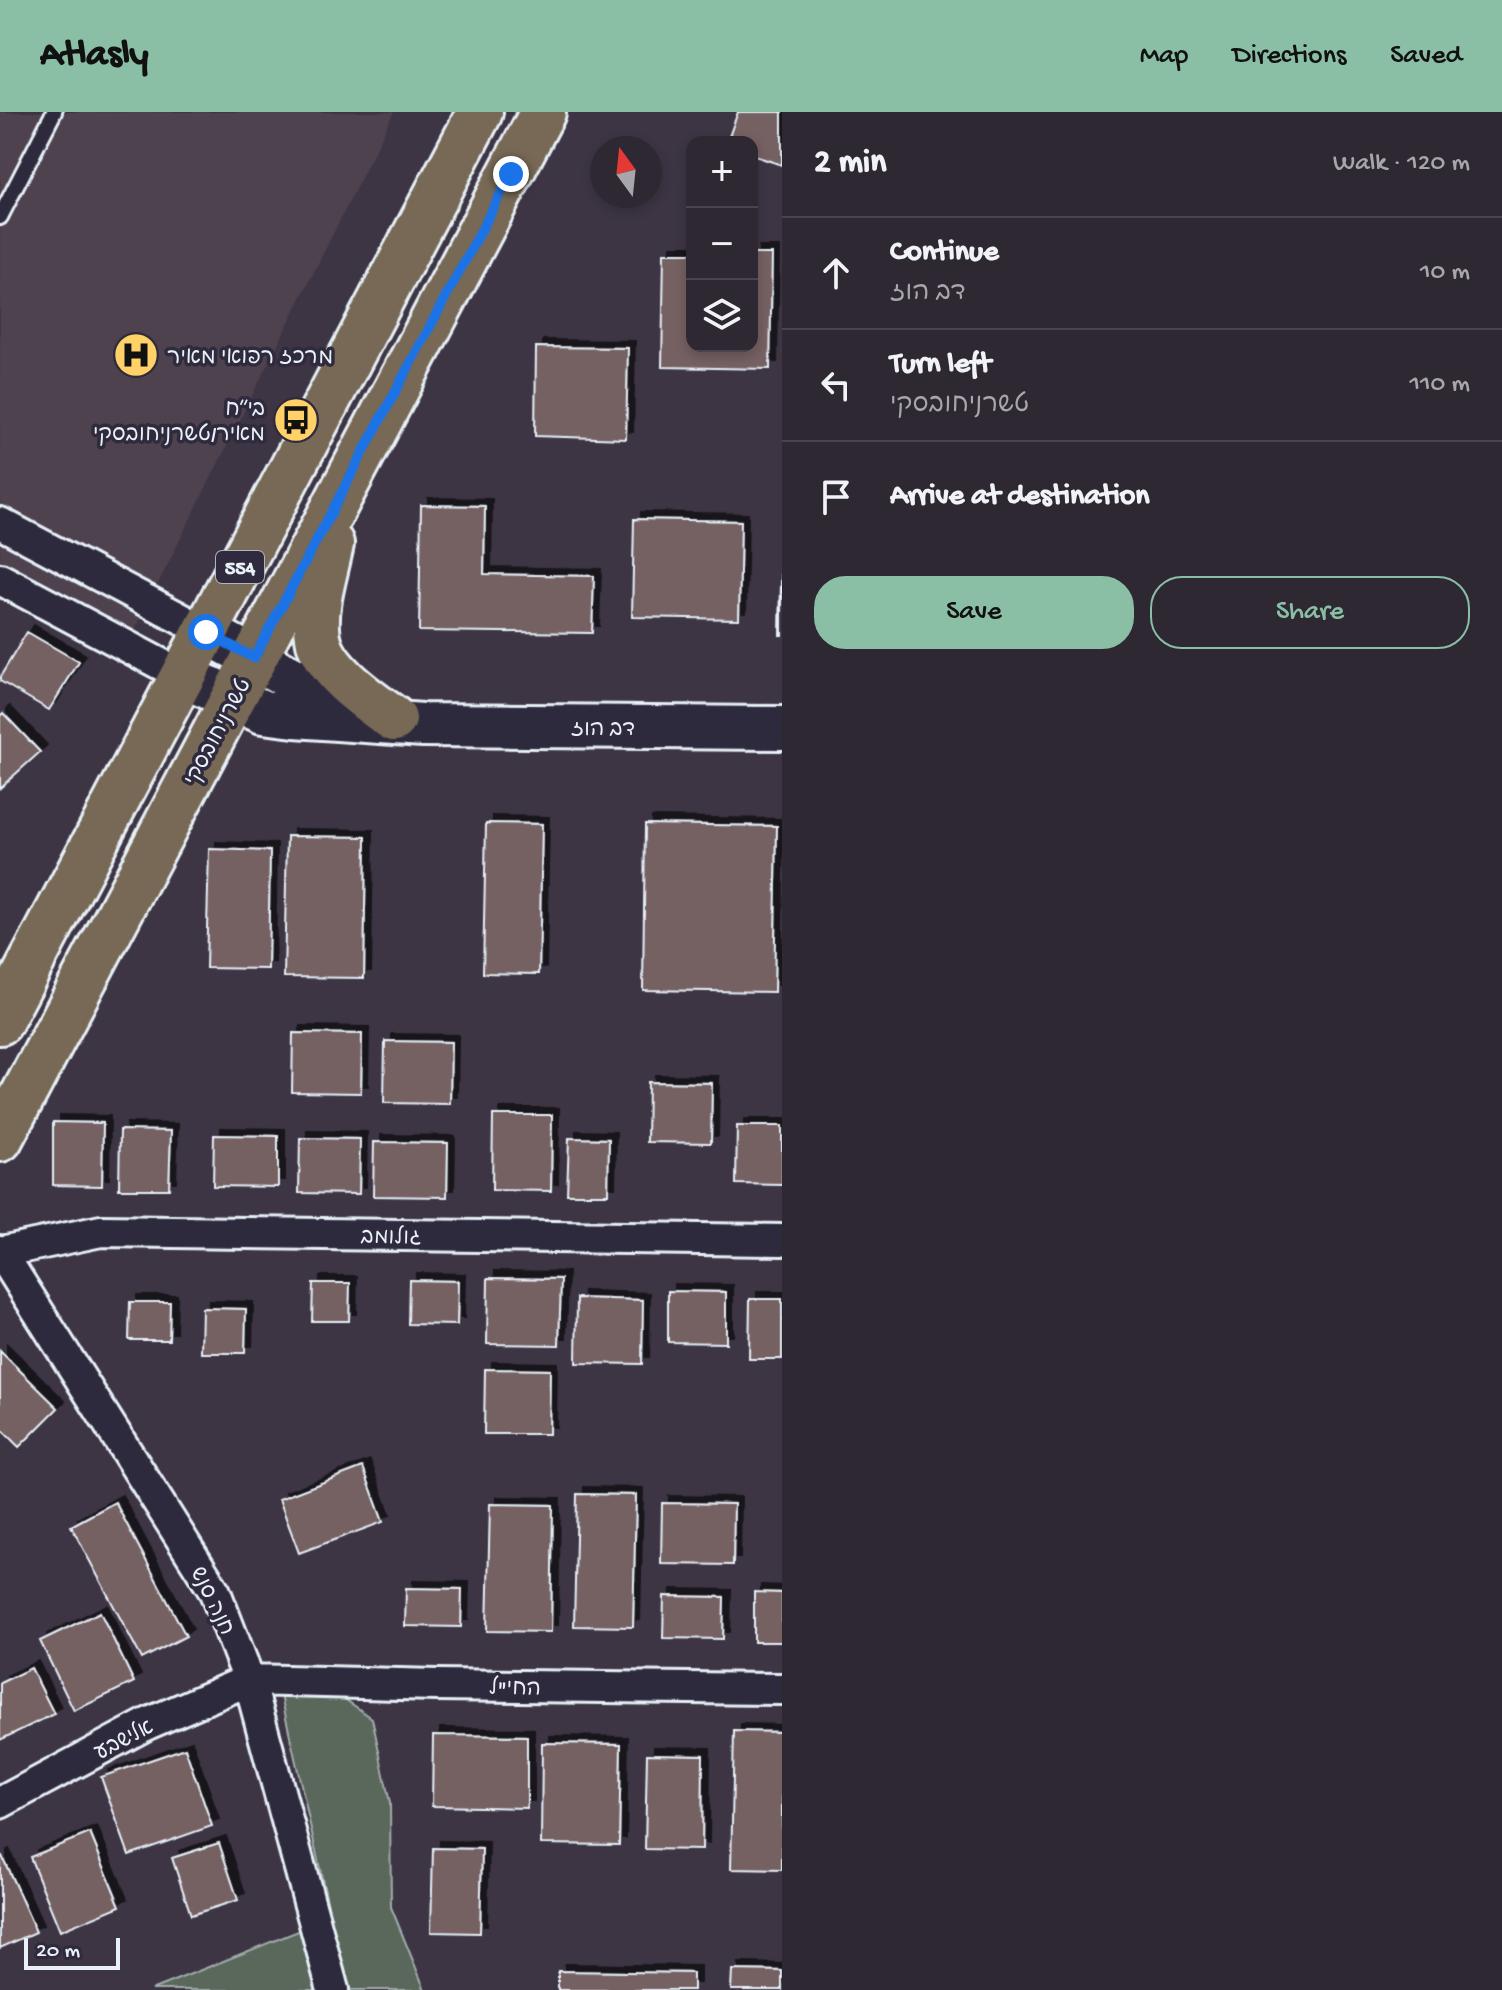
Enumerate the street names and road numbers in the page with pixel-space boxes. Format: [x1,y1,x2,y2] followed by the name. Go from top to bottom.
[216,551,264,583] road number: 554
[180,675,259,791] street label: טשרניחובסקי
[571,718,635,744] street label: דב הוז
[360,1224,421,1253] street label: גולומב
[183,1563,238,1640] street label: חנה סנש
[489,1675,541,1703] street label: החי"ל
[90,1714,159,1767] street label: אלישבע

